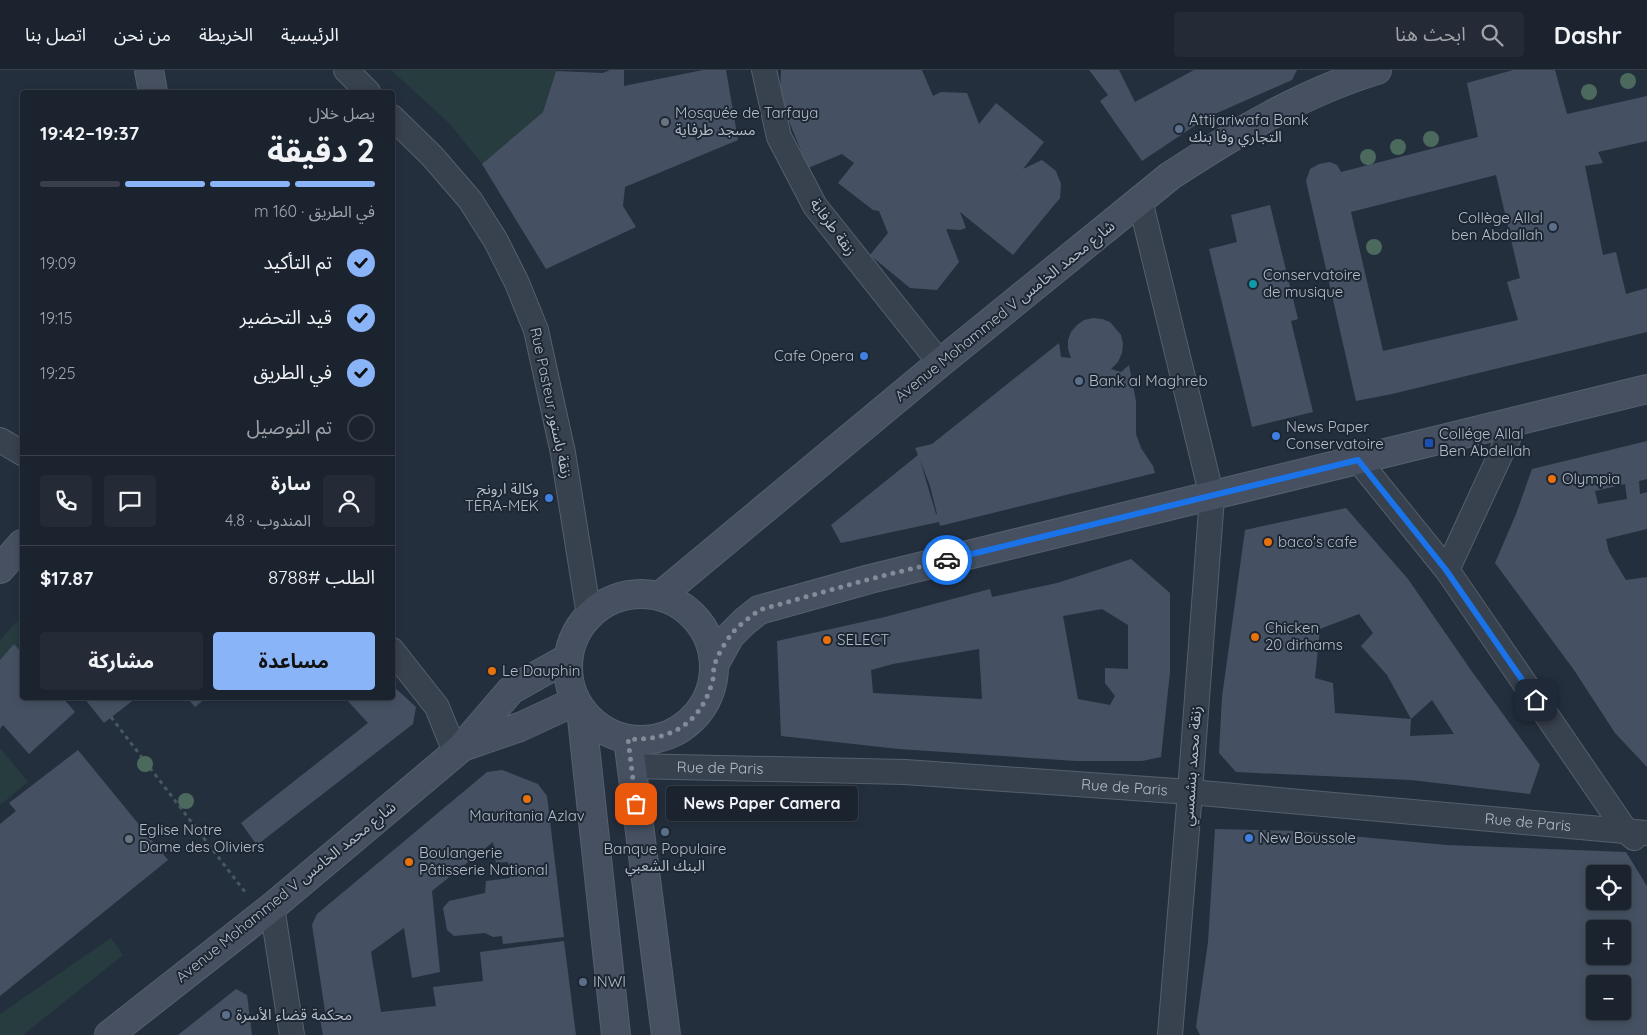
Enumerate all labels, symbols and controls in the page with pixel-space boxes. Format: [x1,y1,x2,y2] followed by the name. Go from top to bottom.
[1174,12,1524,57] search box
[1554,20,1622,50] text: Dashr
[1478,21,1506,49] icon: search
[1395,22,1466,46] text: ابحث هنا
[25,23,86,46] text: اتصل بنا
[114,23,171,46] text: من نحن
[199,23,253,46] text: الخريطة
[281,23,339,46] text: الرئيسية
[309,103,375,123] text: يصل خلال
[675,103,818,139] place label: Mosquée de Tarfaya مسجد طرفاية
[1189,110,1309,148] place label: Attijariwafa Bank التجاري وفا بنك
[659,116,671,128] marker: Mosquée de Tarfaya مسجد طرفاية
[40,121,139,145] text: 19:37–19:42
[1173,123,1185,135] marker: Attijariwafa Bank التجاري وفا بنك
[267,130,375,170] text: 2 دقيقة
[806,194,861,259] street label: زنقة طرفاية
[254,201,375,221] text: في الطريق · 160 m
[1451,208,1543,244] place label: Collège Allal ben Abdallah
[891,216,1121,408] street label: Avenue Mohammed V شارع محمد الخامس
[1547,221,1559,233] marker: Collège Allal ben Abdallah
[347,249,375,277] icon: check
[263,250,332,274] text: تم التأكيد
[40,253,76,273] text: 19:09
[1263,265,1361,301] place label: Conservatoire de musique
[1247,278,1259,290] marker: Conservatoire de musique
[347,304,375,332] icon: check
[240,305,332,329] text: قيد التحضير
[40,308,72,328] text: 19:15
[526,326,577,480] street label: Rue Pasteur زنقة باستور
[774,346,854,365] place label: Cafe Opera
[858,350,870,362] marker: Cafe Opera
[347,359,375,387] icon: check
[253,360,332,384] text: في الطريق
[40,363,75,383] text: 19:25
[1089,371,1208,390] place label: Bank al Maghreb
[1073,375,1085,387] marker: Bank al Maghreb
[247,415,332,439] text: تم التوصيل
[1286,417,1384,453] place label: News Paper Conservatoire
[1439,424,1531,460] place label: Collége Allal Ben Abdellah
[1270,430,1282,442] marker: News Paper Conservatoire
[1423,437,1435,449] marker: Collége Allal Ben Abdellah
[1562,469,1620,488] place label: Olympia
[271,471,311,495] text: سارة
[1546,473,1558,485] marker: Olympia
[40,475,92,527] button: phone
[104,475,156,527] button: chat
[323,475,375,527] button: person
[465,479,539,515] place label: وكالة ارونج TERA-MEK
[543,492,555,504] marker: وكالة ارونج TERA-MEK
[225,510,311,530] text: المندوب · 4.8
[1278,532,1357,551] place label: baco's cafe
[922,535,972,585] courier
[1262,536,1274,548] marker: baco's cafe
[933,546,961,574] icon: car
[268,565,375,589] text: الطلب #8788
[40,566,93,590] text: $17.87
[1265,618,1343,654] place label: Chicken 20 dirhams
[837,630,889,649] place label: SELECT
[1249,631,1261,643] marker: Chicken 20 dirhams
[40,632,203,690] button: مشاركة
[213,632,375,690] button: مساعدة
[821,634,833,646] marker: SELECT
[502,661,580,680] place label: Le Dauphin
[486,665,498,677] marker: Le Dauphin
[1515,679,1557,721] pin
[1522,686,1550,714] icon: home
[1178,705,1208,827] street label: زنقة محمد بنشمسي
[676,757,764,778] street label: Rue de Paris
[1080,774,1168,799] street label: Rue de Paris
[615,783,657,825] pin
[666,786,858,822] callout: News Paper Camera
[622,790,650,818] icon: bag
[521,793,533,805] marker: Mauritania Azlav
[683,793,841,813] text: News Paper Camera
[172,797,402,989] street label: Avenue Mohammed V شارع محمد الخامس
[469,806,585,825] place label: Mauritania Azlav
[1484,808,1572,835] street label: Rue de Paris
[139,820,264,856] place label: Eglise Notre Dame des Oliviers
[659,826,671,838] marker: Banque Populaire البنك الشعبي
[1259,828,1356,847] place label: New Boussole
[1243,832,1255,844] marker: New Boussole
[123,833,135,845] marker: Eglise Notre Dame des Oliviers
[604,839,726,877] place label: Banque Populaire البنك الشعبي
[419,843,548,879] place label: Boulangerie Pâtisserie National
[403,856,415,868] marker: Boulangerie Pâtisserie National
[1586,865,1631,1020] map controls
[1586,865,1631,910] button: locate
[1586,920,1631,965] button: +
[593,972,626,991] place label: INWI
[1586,975,1631,1020] button: −
[577,976,589,988] marker: INWI
[236,1005,352,1024] place label: محكمة قضاء الأسرة
[220,1009,232,1021] marker: محكمة قضاء الأسرة

